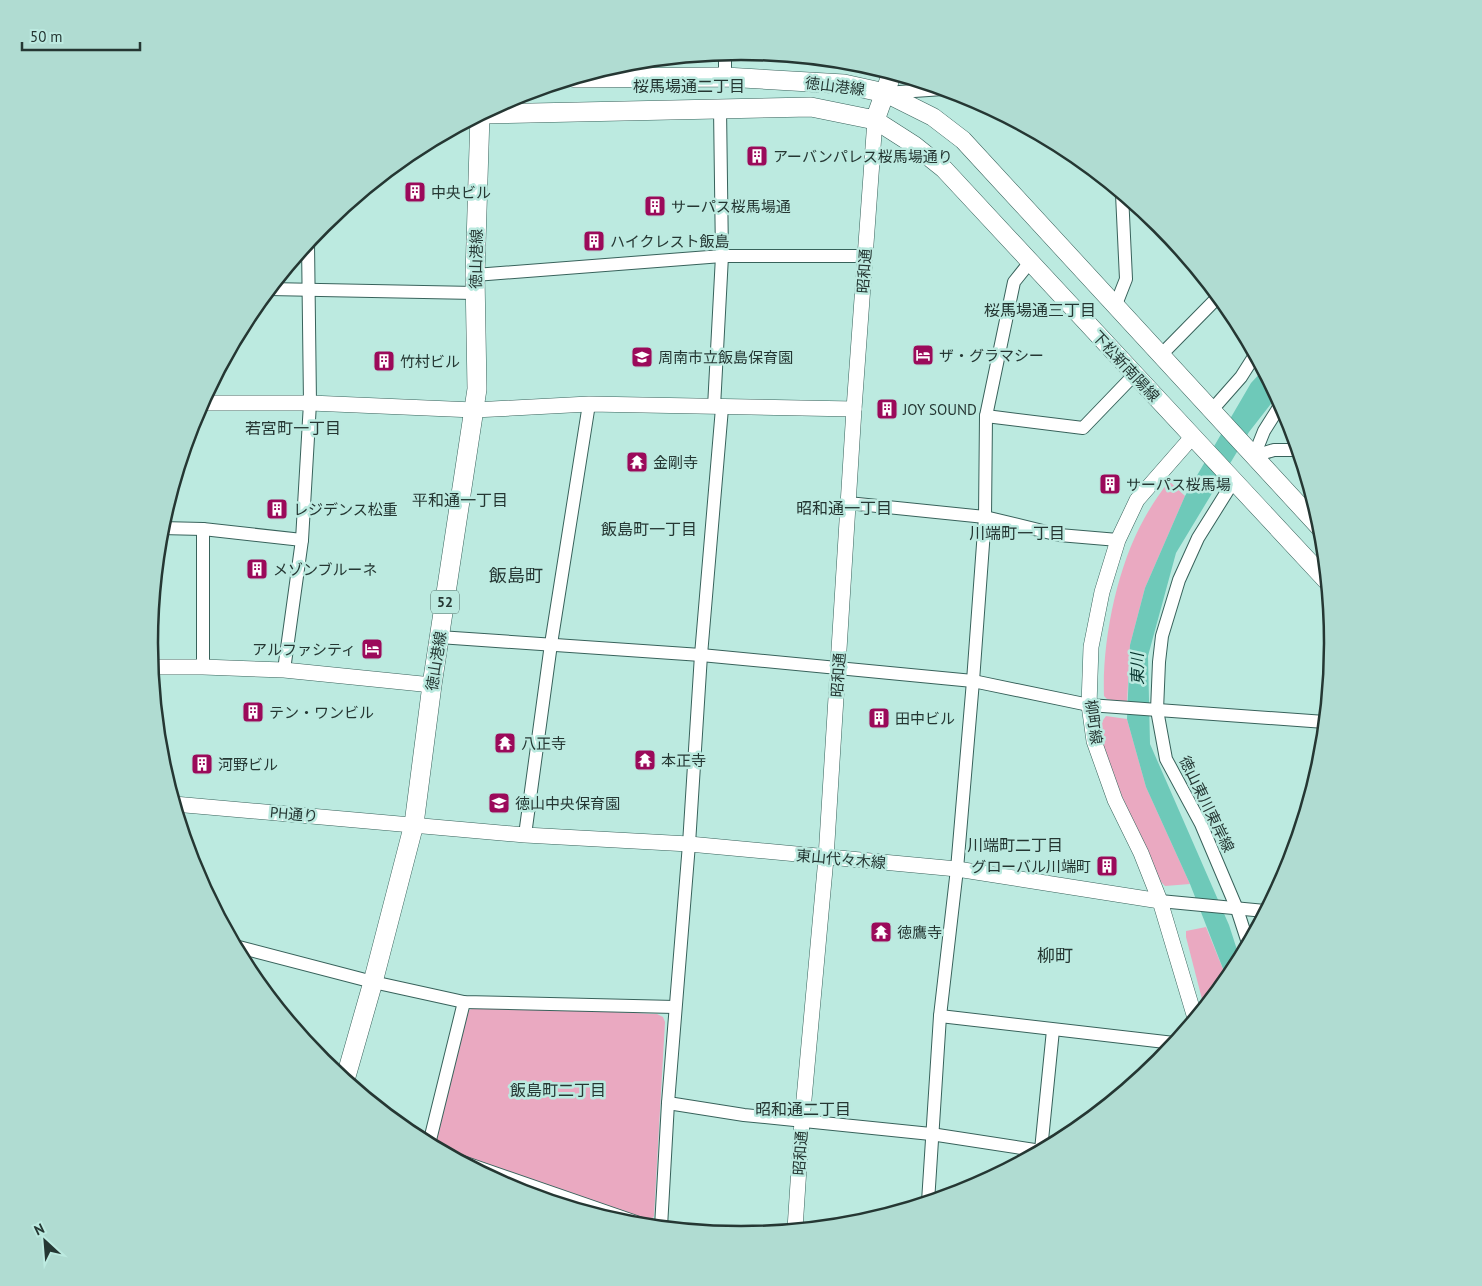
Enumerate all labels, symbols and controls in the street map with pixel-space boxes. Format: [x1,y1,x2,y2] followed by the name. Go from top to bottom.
[22,20,140,52] scale bar
[30,27,63,46] text: 50 m
[804,73,866,99] street label: 徳山港線
[633,76,745,96] district label: 桜馬場通二丁目
[745,144,769,168] building icon: アーバンパレス桜馬場通り
[773,147,953,166] place label: アーバンパレス桜馬場通り
[403,180,427,204] building icon: 中央ビル
[431,183,491,202] place label: 中央ビル
[643,194,667,218] building icon: サーパス桜馬場通
[671,197,791,216] place label: サーパス桜馬場通
[466,229,486,289] street label: 徳山港線
[582,229,606,253] building icon: ハイクレスト飯島
[610,232,729,251] place label: ハイクレスト飯島
[853,248,875,294] street label: 昭和通
[984,300,1096,320] district label: 桜馬場通三丁目
[1088,327,1164,405] street label: 下松新南陽線
[911,343,935,367] hotel icon: ザ・グラマシー
[630,345,654,369] school or university icon: 周南市立飯島保育園
[939,346,1044,365] place label: ザ・グラマシー
[658,348,793,367] place label: 周南市立飯島保育園
[372,349,396,373] building icon: 竹村ビル
[400,352,460,371] place label: 竹村ビル
[875,397,899,421] building icon: JOY SOUND
[902,400,977,419] place label: JOY SOUND
[245,418,341,438] district label: 若宮町一丁目
[625,450,649,474] temple icon: 金剛寺
[653,453,698,472] place label: 金剛寺
[1098,472,1122,496] building icon: サーパス桜馬場
[1126,475,1231,494] place label: サーパス桜馬場
[412,490,508,510] district label: 平和通一丁目
[265,497,289,521] building icon: レジデンス松重
[796,498,892,518] district label: 昭和通一丁目
[293,500,398,519] place label: レジデンス松重
[601,519,697,539] district label: 飯島町一丁目
[969,523,1065,543] district label: 川端町一丁目
[245,557,269,581] building icon: メゾンブルーネ
[273,560,378,579] place label: メゾンブルーネ
[489,564,543,587] district label: 飯島町
[431,590,459,614] road number: 52
[422,630,450,692] street label: 徳山港線
[360,637,384,661] hotel icon: アルファシティ
[252,640,356,659] place label: アルファシティ
[1127,651,1147,685] water label: 東川
[827,652,849,698] street label: 昭和通
[1081,698,1107,746] street label: 柳町線
[241,700,265,724] building icon: テン・ワンビル
[269,703,374,722] place label: テン・ワンビル
[867,706,891,730] building icon: 田中ビル
[895,709,955,728] place label: 田中ビル
[493,731,517,755] temple icon: 八正寺
[521,734,566,753] place label: 八正寺
[633,748,657,772] temple icon: 本正寺
[661,751,706,770] place label: 本正寺
[190,752,214,776] building icon: 河野ビル
[1175,753,1239,855] street label: 徳山東川東岸線
[218,755,278,774] place label: 河野ビル
[487,791,511,815] school or university icon: 徳山中央保育園
[515,794,620,813] place label: 徳山中央保育園
[269,802,319,826] street label: PH通り
[967,835,1063,855] district label: 川端町二丁目
[795,846,887,872] street label: 東山代々木線
[1095,854,1119,878] building icon: グローバル川端町
[971,857,1091,876] place label: グローバル川端町
[869,920,893,944] temple icon: 徳鷹寺
[897,923,942,942] place label: 徳鷹寺
[1037,944,1073,967] district label: 柳町
[510,1080,606,1100] district label: 飯島町二丁目
[755,1099,851,1119] district label: 昭和通二丁目
[789,1130,811,1176] street label: 昭和通
[20,1216,70,1266] north arrow
[31,1219,47,1239] text: N

